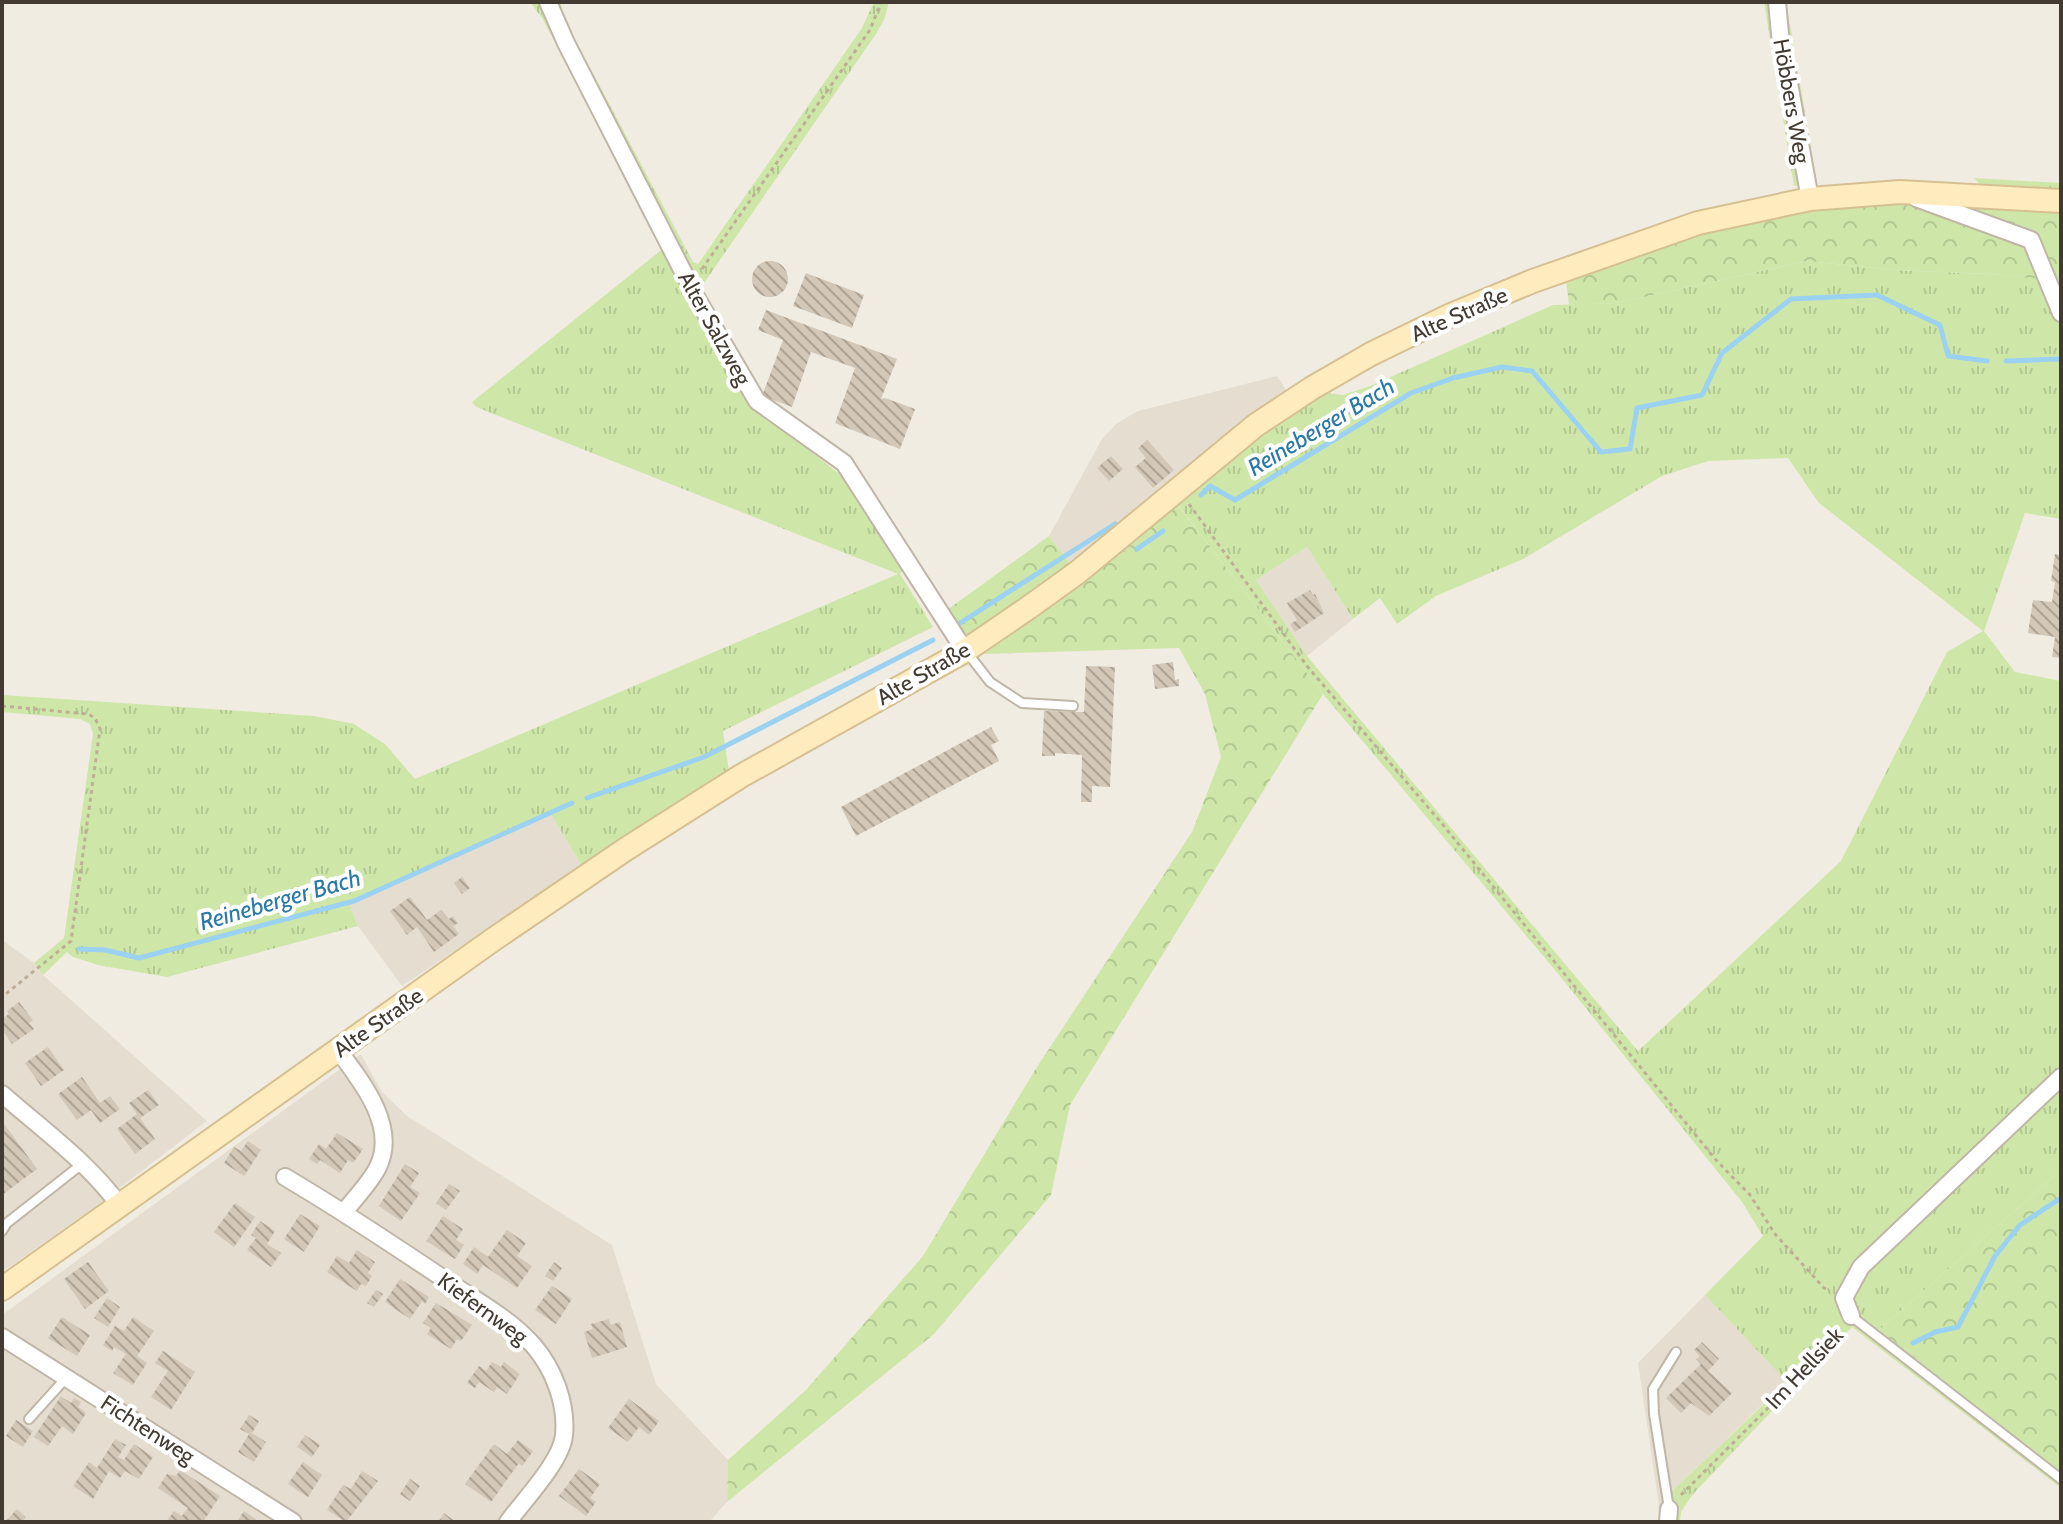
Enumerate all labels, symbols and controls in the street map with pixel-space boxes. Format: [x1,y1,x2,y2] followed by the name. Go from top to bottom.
[1767,37,1816,167] street label: Höbbers Weg
[672,267,757,391] street label: Alter Salzweg
[1407,281,1512,348] street label: Alte Straße
[1242,371,1399,482] water label: Reineberger Bach
[872,636,975,711] street label: Alte Straße
[196,863,364,936] water label: Reineberger Bach
[328,982,428,1063] street label: Alte Straße
[433,1267,534,1351] street label: Kiefernweg
[1760,1322,1849,1415] street label: Im Hellsiek
[96,1389,201,1470] street label: Fichtenweg

